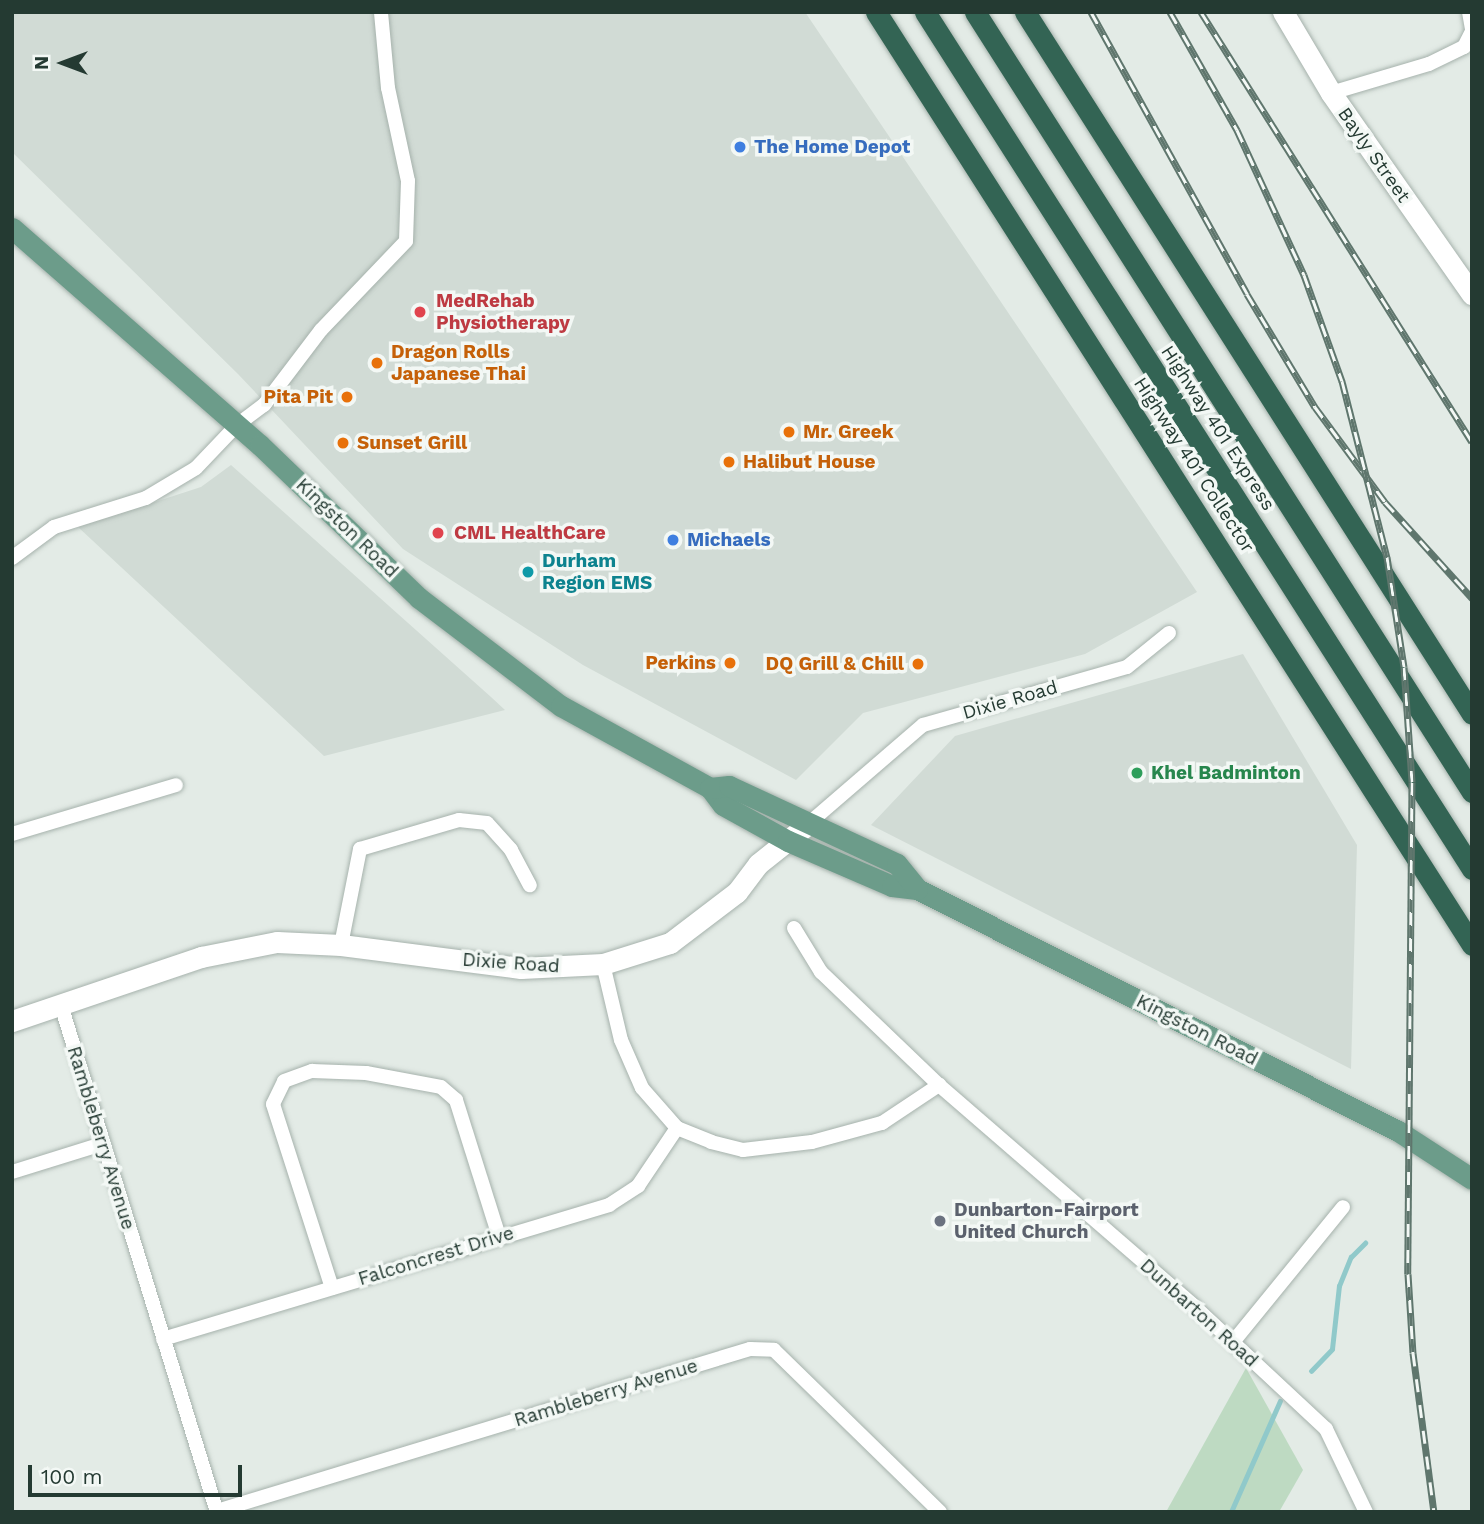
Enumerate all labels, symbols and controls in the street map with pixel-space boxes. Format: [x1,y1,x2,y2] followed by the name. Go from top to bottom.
[28,28,98,98] north arrow
[30,56,53,70] text: N
[1333,103,1415,207] street label: Bayly Street
[754,136,910,158] place label: The Home Depot
[732,139,748,155] marker: The Home Depot
[436,290,570,334] place label: MedRehab Physiotherapy
[410,302,430,322] marker: MedRehab Physiotherapy
[391,341,526,385] place label: Dragon Rolls Japanese Thai
[1156,341,1280,515] street label: Highway 401 Express
[369,355,385,371] marker: Dragon Rolls Japanese Thai
[1129,373,1259,557] street label: Highway 401 Collector
[263,386,333,408] place label: Pita Pit
[339,389,355,405] marker: Pita Pit
[803,421,894,443] place label: Mr. Greek
[781,424,797,440] marker: Mr. Greek
[357,432,467,454] place label: Sunset Grill
[335,435,351,451] marker: Sunset Grill
[743,451,875,473] place label: Halibut House
[721,454,737,470] marker: Halibut House
[291,473,403,583] street label: Kingston Road
[454,522,606,544] place label: CML HealthCare
[428,523,448,543] marker: CML HealthCare
[687,529,771,551] place label: Michaels
[665,532,681,548] marker: Michaels
[542,550,652,594] place label: Durham Region EMS
[520,564,536,580] marker: Durham Region EMS
[645,652,716,674] place label: Perkins
[765,653,904,675] place label: DQ Grill & Chill
[722,655,738,671] marker: Perkins
[910,656,926,672] marker: DQ Grill & Chill
[960,676,1060,724] street label: Dixie Road
[1151,762,1301,784] place label: Khel Badminton
[1129,765,1145,781] marker: Khel Badminton
[461,948,561,978] street label: Dixie Road
[1132,990,1262,1070] street label: Kingston Road
[62,1043,140,1233] street label: Rambleberry Avenue
[954,1199,1138,1243] place label: Dunbarton-Fairport United Church
[932,1213,948,1229] marker: Dunbarton-Fairport United Church
[355,1221,517,1291] street label: Falconcrest Drive
[1135,1254,1263,1372] street label: Dunbarton Road
[511,1354,701,1432] street label: Rambleberry Avenue
[32,1450,245,1494] scale bar
[41,1464,103,1489] text: 100 m

